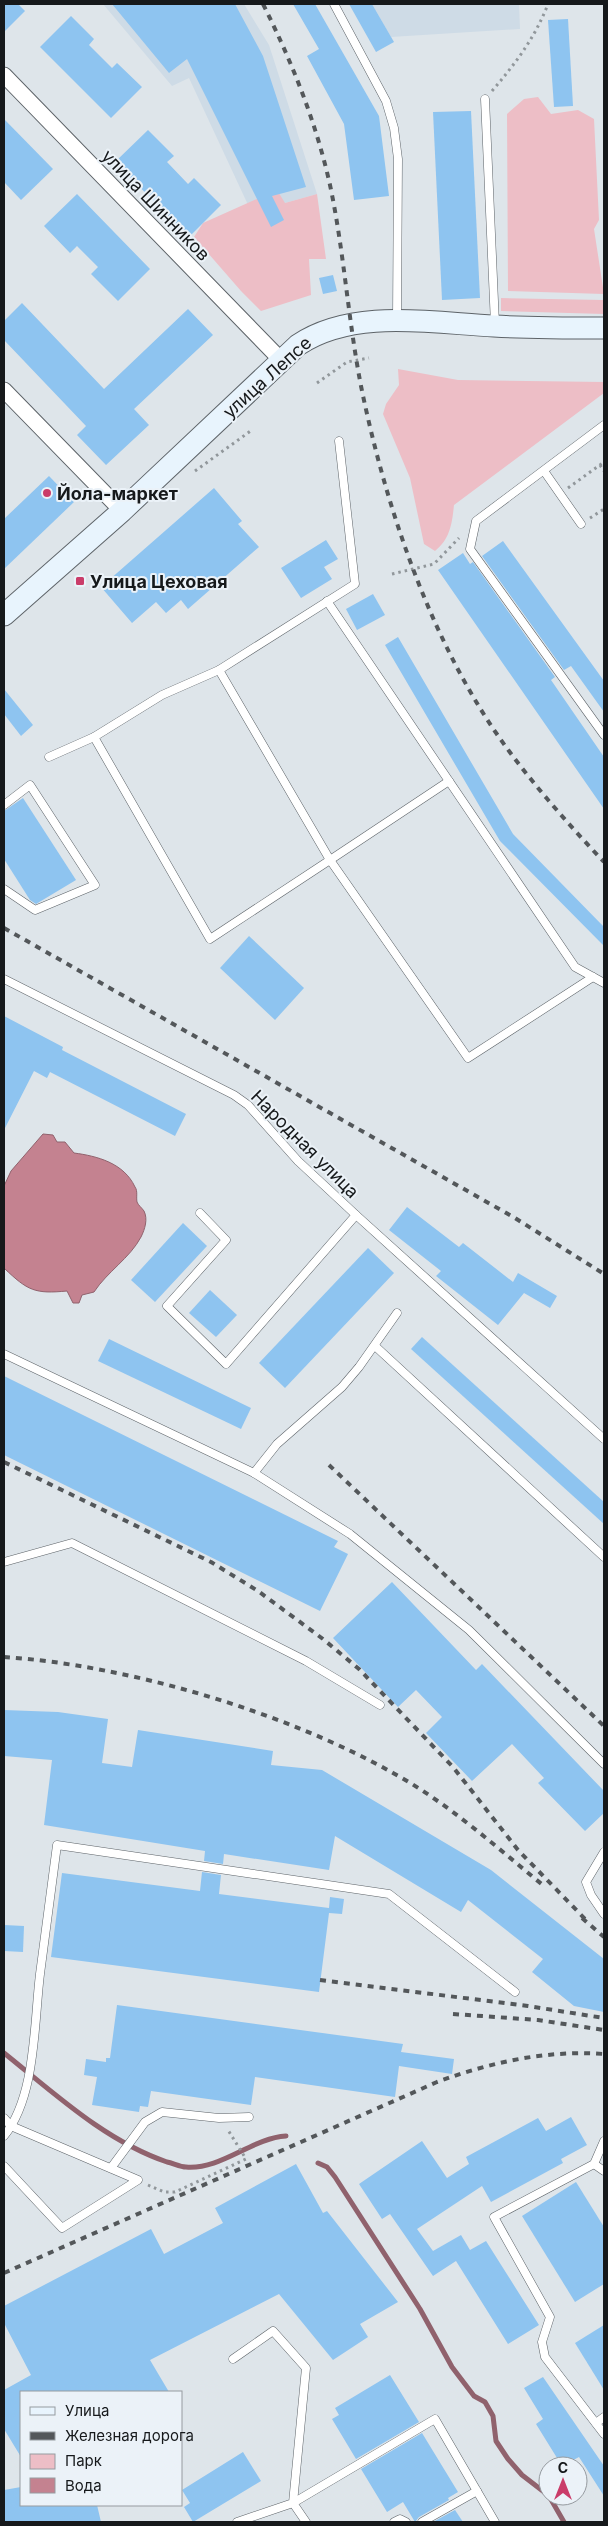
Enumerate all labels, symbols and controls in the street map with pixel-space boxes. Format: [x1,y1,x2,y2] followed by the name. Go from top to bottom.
[98,145,214,265] street label: улица Шинников
[219,332,315,422] street label: улица Лепсе
[57,483,178,504] place label: Йола-маркет
[41,487,53,499] marker: Йола-маркет
[90,571,228,592] place label: Улица Цеховая
[74,575,86,587] marker: Улица Цеховая
[247,1086,363,1202] street label: Народная улица
[20,2391,182,2506] legend
[65,2401,109,2420] text: Улица
[65,2426,194,2445] text: Железная дорога
[65,2451,102,2470] text: Парк
[538,2456,588,2506] north arrow
[558,2459,568,2476] text: С
[65,2476,102,2495] text: Вода

